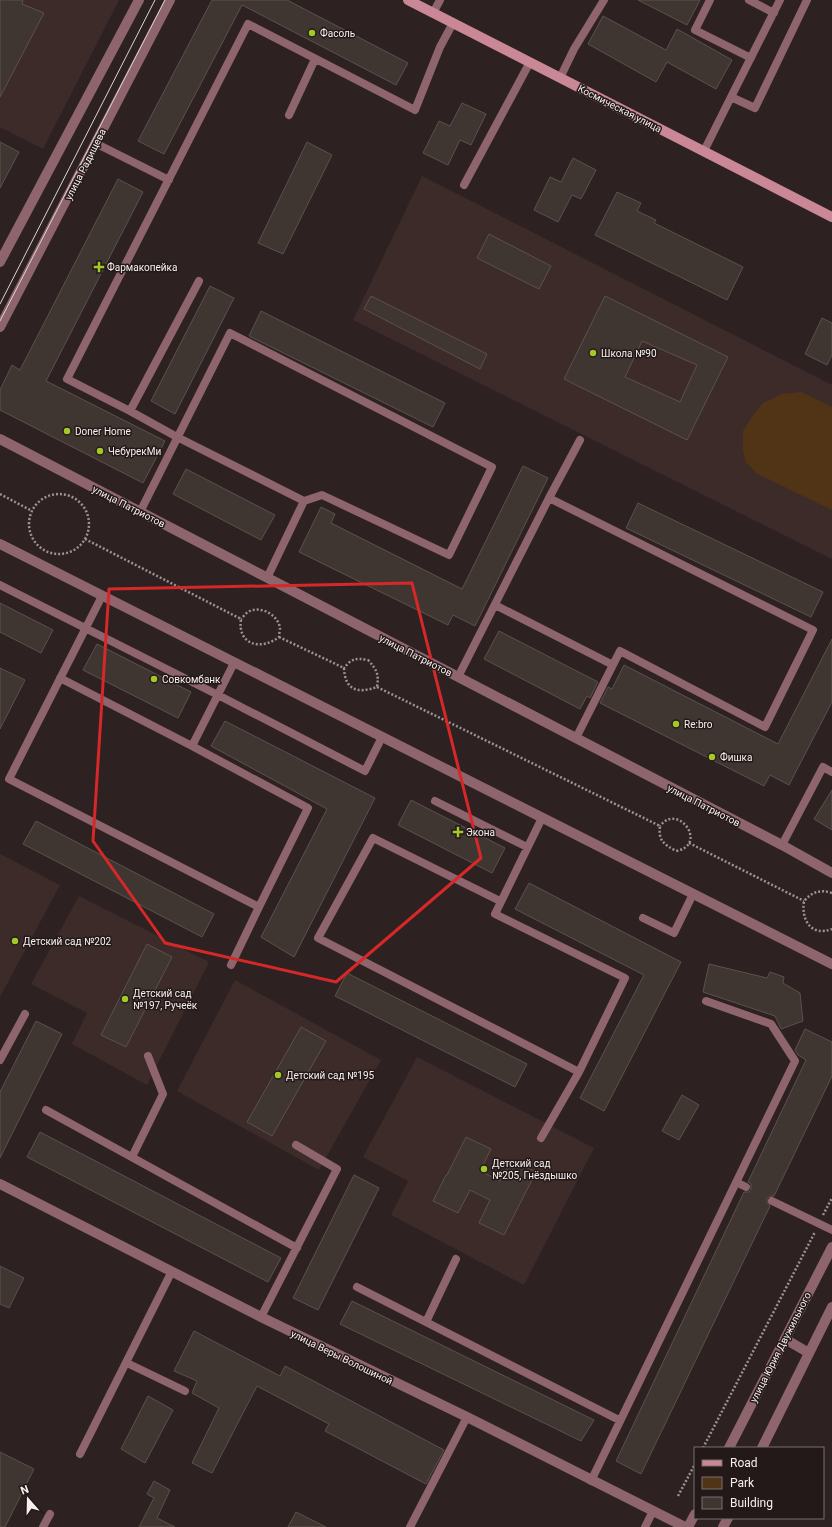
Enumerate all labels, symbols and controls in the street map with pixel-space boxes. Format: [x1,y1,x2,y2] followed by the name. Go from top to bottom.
[320,27,355,39] place label: Фасоль
[307,28,317,38] marker: Фасоль
[576,83,664,134] street label: Космическая улица
[63,127,108,202] street label: улица Радищева
[107,261,177,273] place label: Фармакопейка
[94,262,104,272] marker: Фармакопейка
[588,348,598,358] marker: Школа №90
[601,348,657,359] place label: Школа №90
[62,426,72,436] marker: Doner Home
[75,426,131,437] place label: Doner Home
[95,446,105,456] marker: ЧебурекМи
[108,446,161,457] place label: ЧебурекМи
[91,483,167,530] street label: улица Патриотов
[378,632,454,679] street label: улица Патриотов
[149,674,159,684] marker: Совкомбанк
[162,674,221,685] place label: Совкомбанк
[671,719,681,729] marker: Re:bro
[684,719,713,730] place label: Re:bro
[720,751,752,763] place label: Фишка
[707,752,717,762] marker: Фишка
[666,782,742,829] street label: улица Патриотов
[453,827,463,837] marker: Экона
[466,827,495,838] place label: Экона
[10,936,20,946] marker: Детский сад №202
[23,936,112,947] place label: Детский сад №202
[133,988,198,1011] place label: Детский сад №197, Ручеёк
[120,994,130,1004] marker: Детский сад №197, Ручеёк
[273,1070,283,1080] marker: Детский сад №195
[286,1070,375,1081] place label: Детский сад №195
[492,1158,577,1181] place label: Детский сад №205, Гнёздышко
[479,1164,489,1174] marker: Детский сад №205, Гнёздышко
[748,1290,813,1404] street label: улица Юрия Двужильного
[289,1328,395,1387] street label: улица Веры Волошиной
[694,1447,824,1519] legend
[730,1456,758,1470] text: Road
[730,1476,755,1490] text: Park
[8,1479,48,1519] north arrow
[19,1483,31,1498] text: N
[730,1496,773,1510] text: Building

